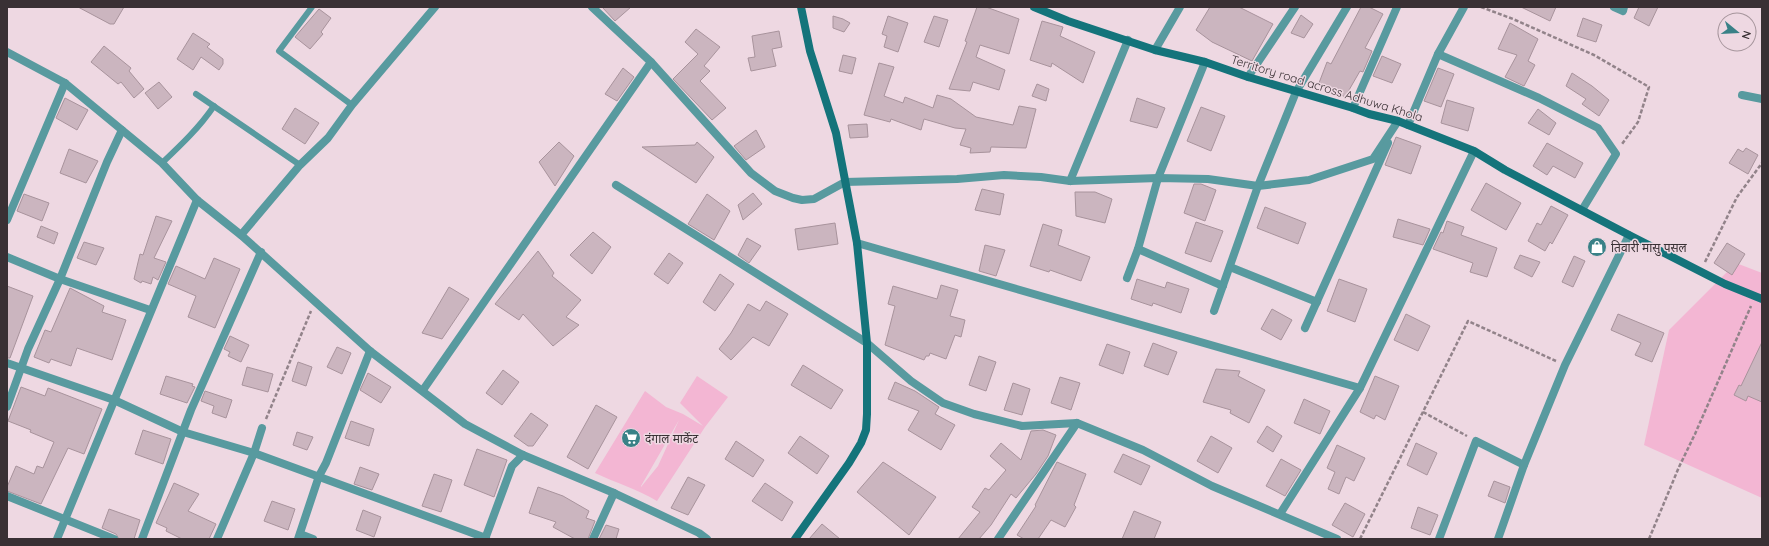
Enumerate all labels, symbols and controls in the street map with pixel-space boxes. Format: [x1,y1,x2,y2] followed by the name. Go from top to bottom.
[1717,12,1757,52] north arrow
[1739,29,1754,41] text: N
[1229,52,1425,124] street label: Territory road across Adhuwa Khola
[1586,236,1608,258] shop icon: तिवारी मासु पसल
[1611,240,1688,256] place label: तिवारी मासु पसल
[620,427,642,449] supermarket icon: दंगाल मार्केट
[645,431,699,446] place label: दंगाल मार्केट

